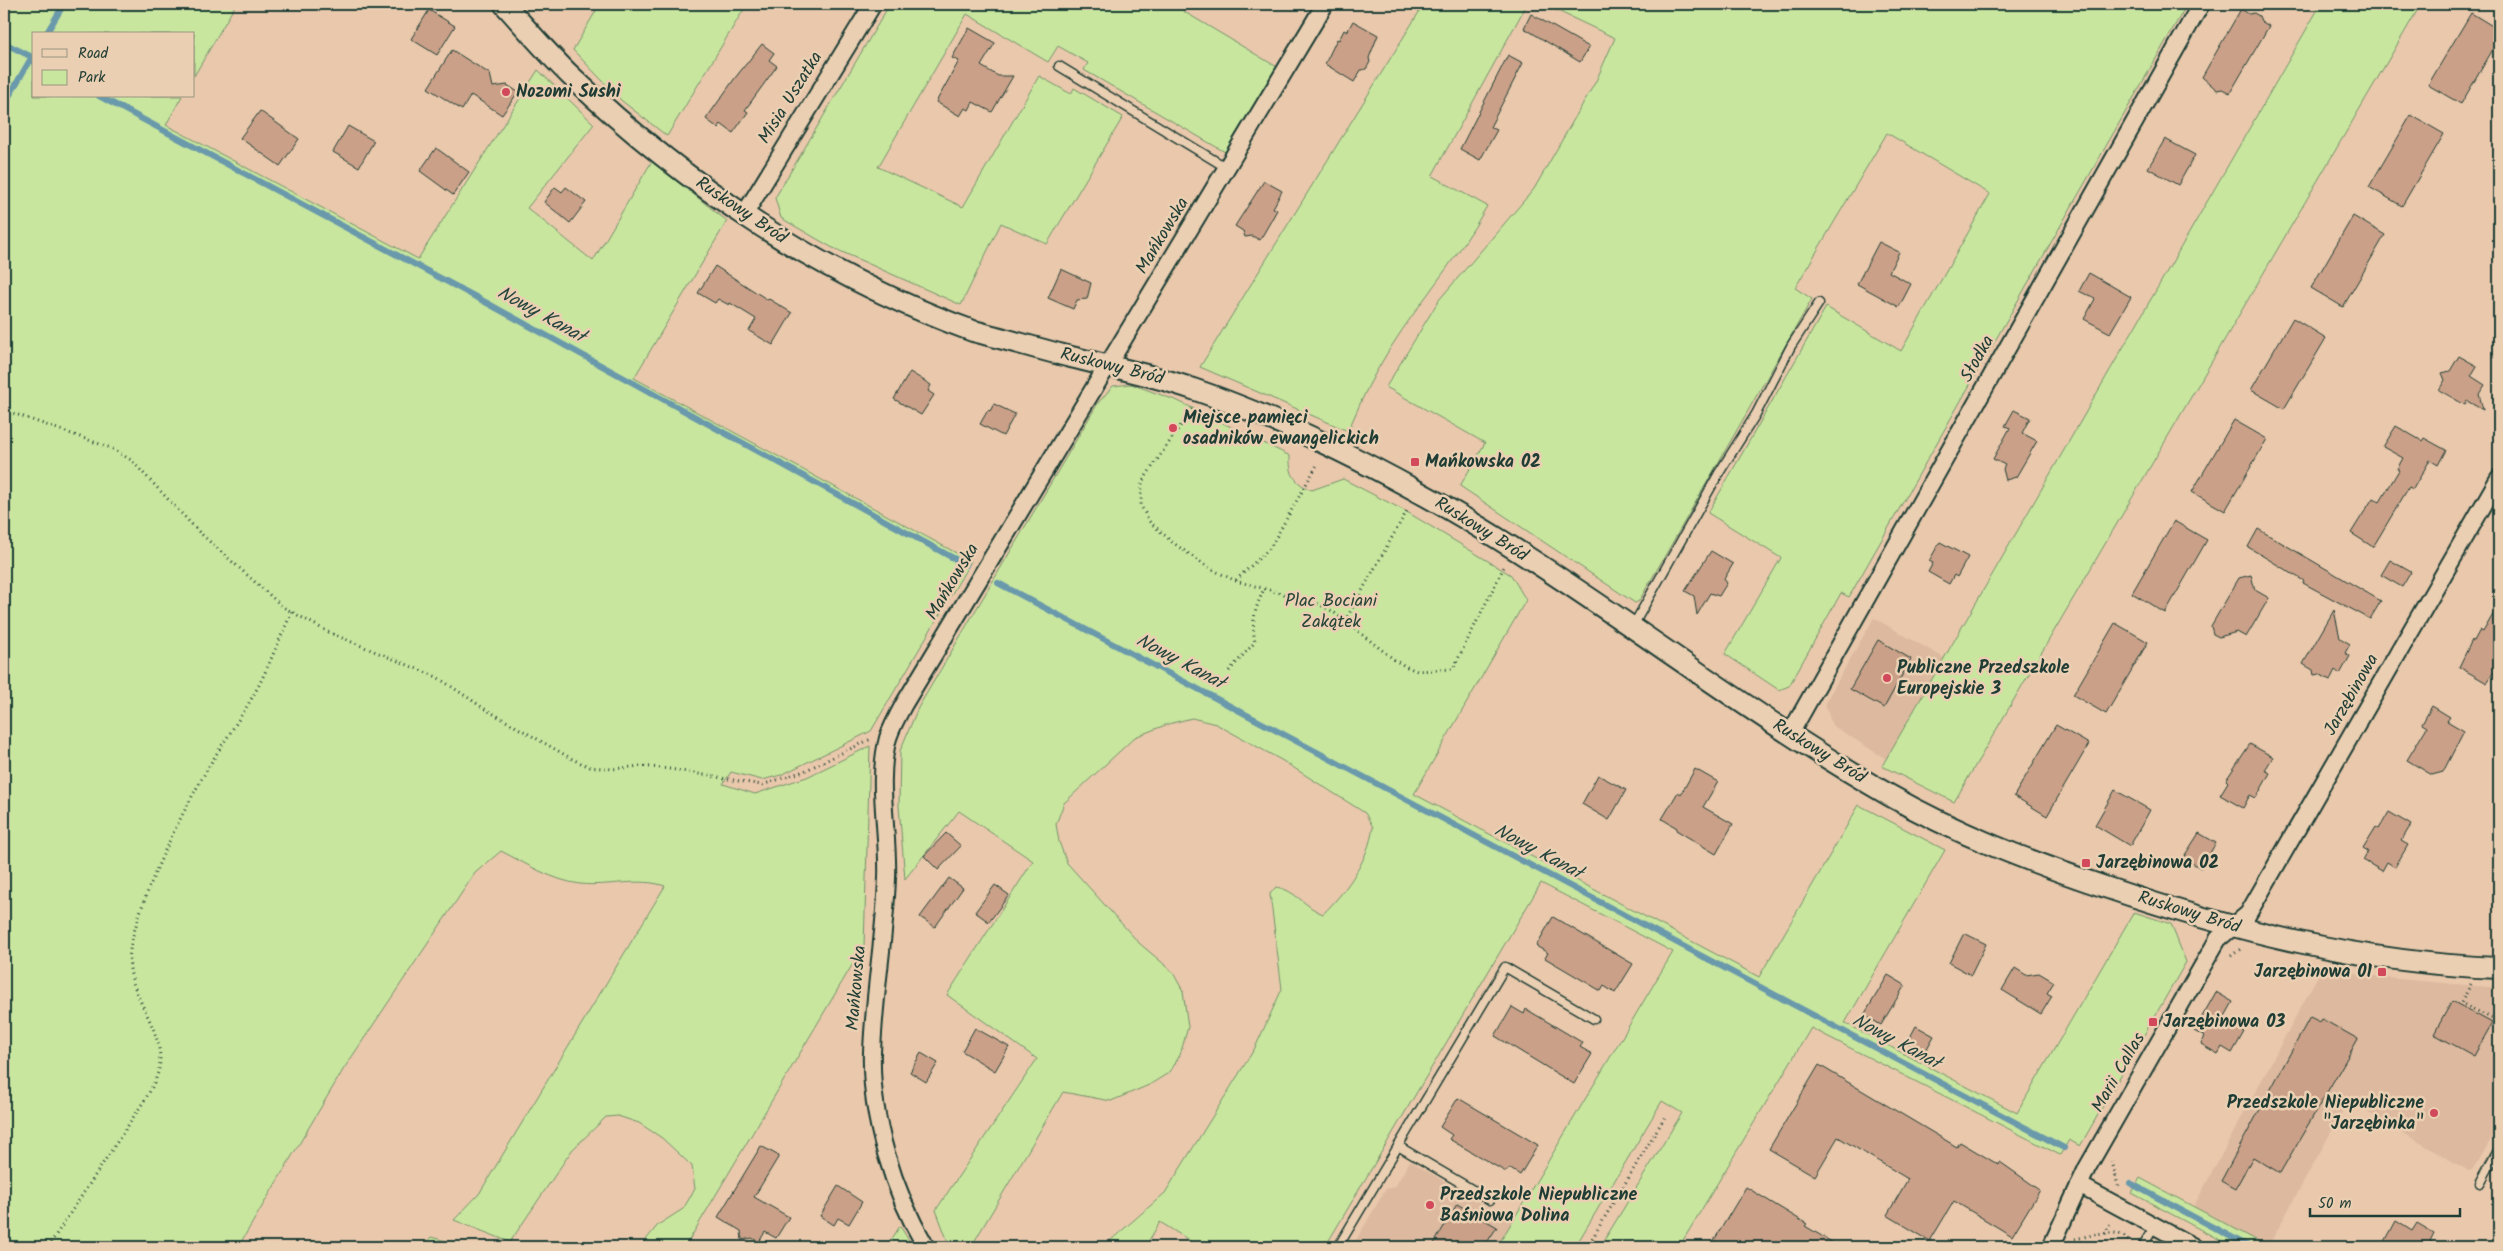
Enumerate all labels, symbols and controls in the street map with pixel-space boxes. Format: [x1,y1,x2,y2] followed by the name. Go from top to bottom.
[32,32,195,98] legend
[78,42,109,66] text: Road
[751,46,831,150] street label: Misia Uszatka
[78,66,106,90] text: Park
[516,78,621,107] place label: Nozomi Sushi
[500,86,512,98] marker: Nozomi Sushi
[689,169,794,253] street label: Ruskowy Bród
[1129,192,1197,280] street label: Mańkowska
[491,278,593,353] water label: Nowy Kanał
[1953,330,2003,388] street label: Słodka
[1057,340,1168,394] street label: Ruskowy Bród
[1183,404,1379,454] place label: Miejsce pamięci osadników ewangelickich
[1167,422,1179,434] marker: Miejsce pamięci osadników ewangelickich
[1425,448,1541,477] place label: Mańkowska 02
[1409,456,1421,468] marker: Mańkowska 02
[1428,490,1534,571] street label: Ruskowy Bród
[919,538,987,626] street label: Mańkowska
[1285,587,1378,637] park label: Plac Bociani Zakątek
[1130,626,1233,699] water label: Nowy Kanał
[2317,648,2387,742] street label: Jarzębinowa
[1897,654,2070,704] place label: Publiczne Przedszkole Europejskie 3
[1881,672,1893,684] marker: Publiczne Przedszkole Europejskie 3
[1766,712,1872,793] street label: Ruskowy Bród
[1488,816,1591,889] water label: Nowy Kanał
[2096,849,2219,878] place label: Jarzębinowa 02
[2080,857,2092,869] marker: Jarzębinowa 02
[2134,884,2245,943] street label: Ruskowy Bród
[839,944,875,1032] street label: Mańkowska
[2254,958,2373,987] place label: Jarzębinowa 01
[2376,966,2388,978] marker: Jarzębinowa 01
[1846,1006,1949,1079] water label: Nowy Kanał
[2163,1008,2285,1037] place label: Jarzębinowa 03
[2147,1016,2159,1028] marker: Jarzębinowa 03
[2084,1027,2154,1119] street label: Marii Callas
[2227,1089,2424,1139] place label: Przedszkole Niepubliczne "Jarzębinka"
[2428,1107,2440,1119] marker: Przedszkole Niepubliczne "Jarzębinka"
[1440,1181,1637,1231] place label: Przedszkole Niepubliczne Baśniowa Dolina
[2310,1186,2460,1218] scale bar
[2318,1192,2352,1216] text: 50 m
[1424,1199,1436,1211] marker: Przedszkole Niepubliczne Baśniowa Dolina

